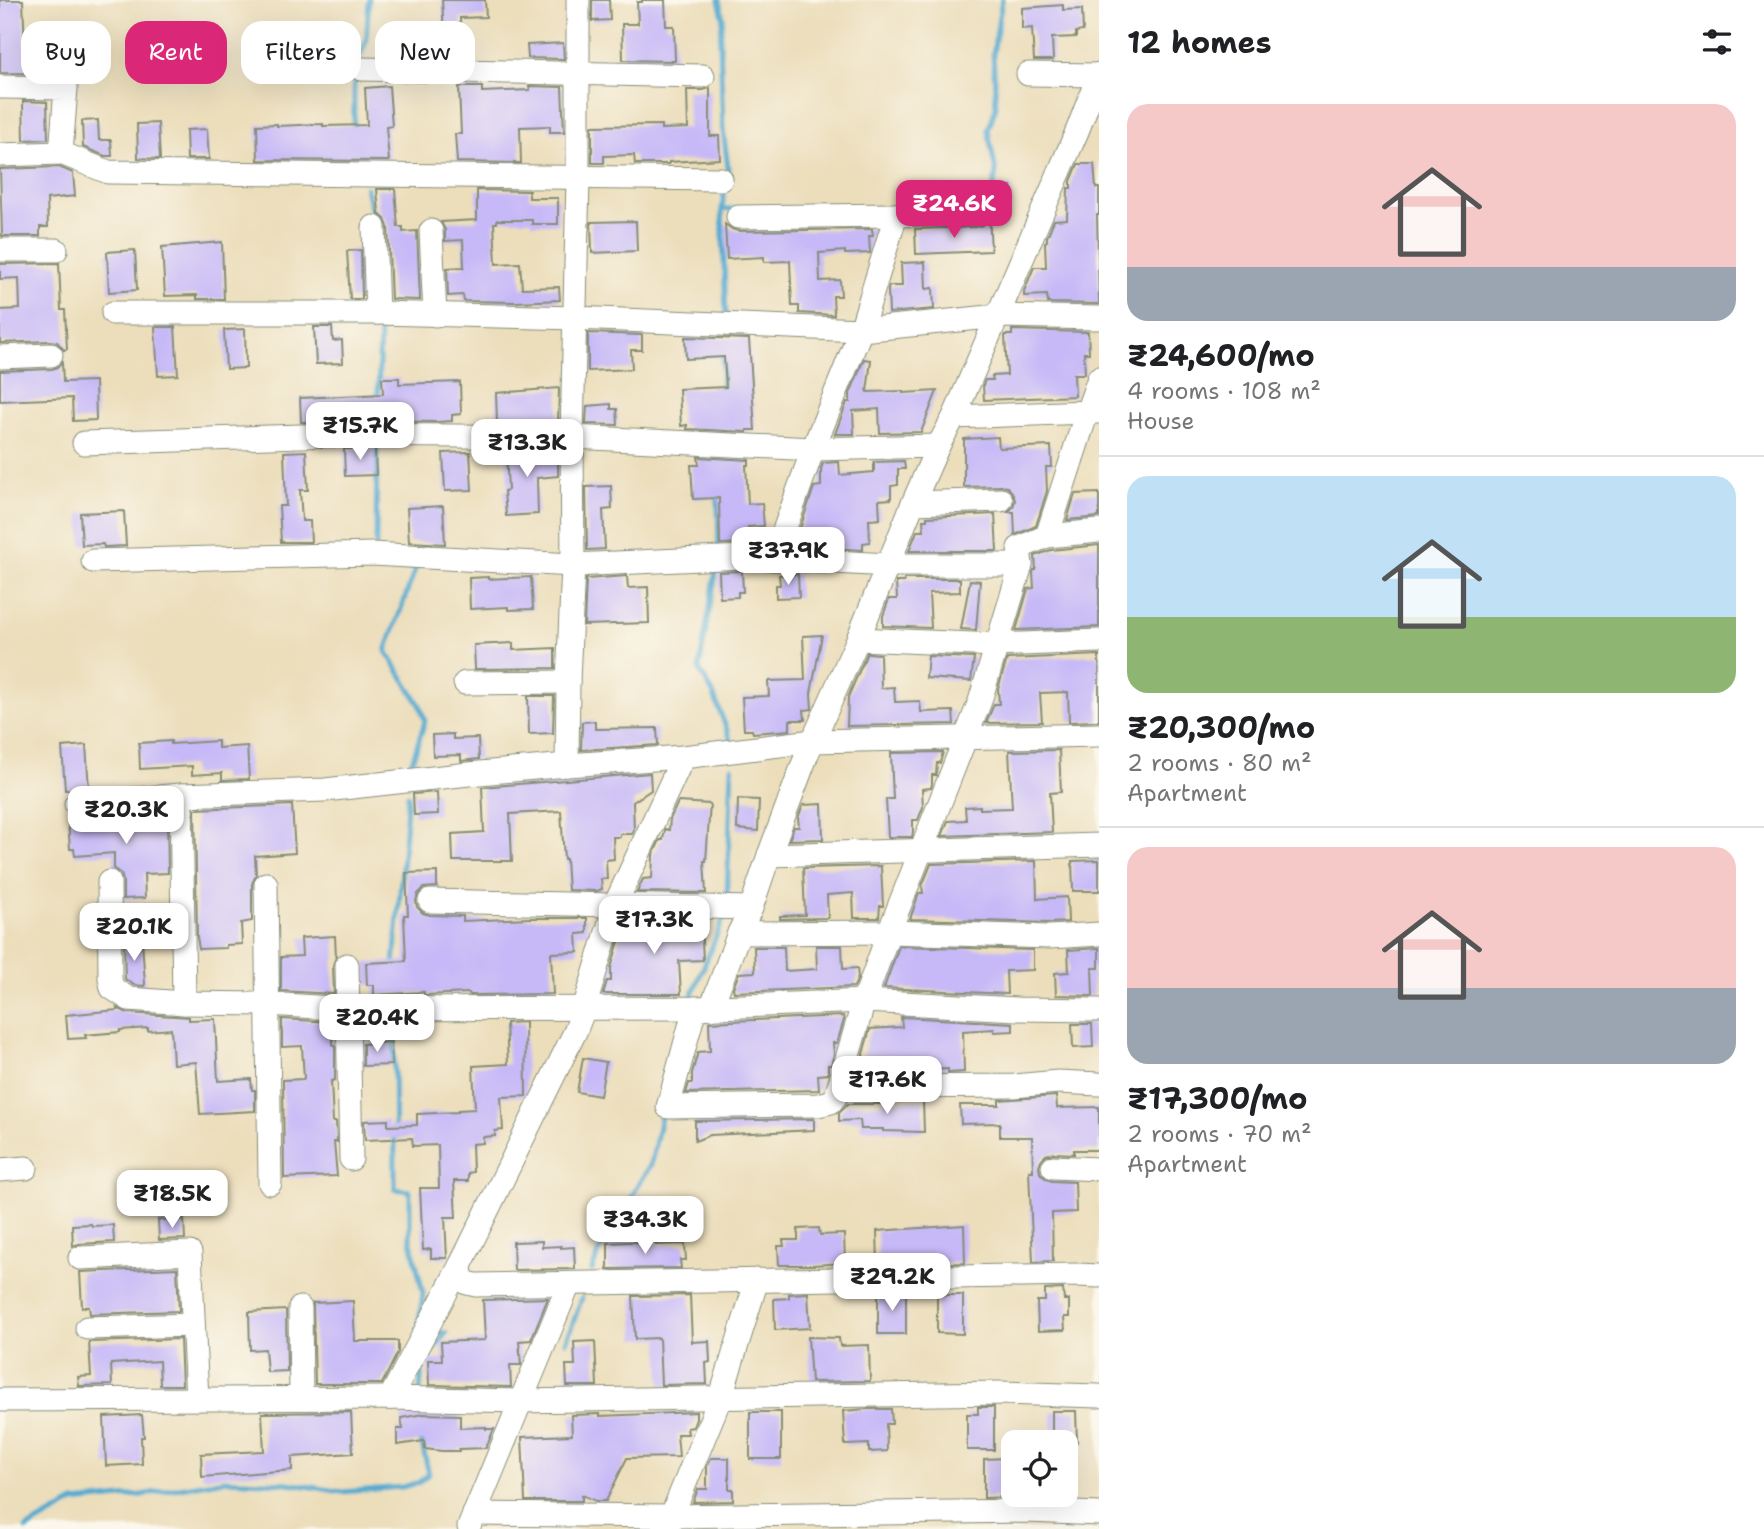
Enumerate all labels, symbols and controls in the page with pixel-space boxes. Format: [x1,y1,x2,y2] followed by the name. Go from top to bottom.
[21,21,111,84] chip: Buy
[125,21,227,84] chip: Rent
[241,21,361,84] chip: Filters
[375,21,475,84] chip: New
[1127,22,1271,63] text: 12 homes
[1698,23,1736,61] icon: filters
[1369,149,1495,275] icon: home
[897,180,1011,240] pin: ₹24.6K
[912,188,996,218] text: ₹24.6K
[1127,335,1315,376] text: ₹24,600/mo
[1127,376,1321,406] text: 4 rooms · 108 m²
[303,402,417,462] pin: ₹15.7K
[1127,406,1195,436] text: House
[322,410,398,440] text: ₹15.7K
[470,420,584,479] pin: ₹13.3K
[487,427,567,457] text: ₹13.3K
[1369,521,1495,647] icon: home
[731,528,845,587] pin: ₹37.9K
[748,535,828,565] text: ₹37.9K
[1127,707,1315,748] text: ₹20,300/mo
[1127,748,1312,778] text: 2 rooms · 80 m²
[1127,778,1247,808] text: Apartment
[69,786,183,846] pin: ₹20.3K
[84,794,168,824] text: ₹20.3K
[1369,892,1495,1018] icon: home
[597,897,711,956] pin: ₹17.3K
[77,904,191,963] pin: ₹20.1K
[615,904,693,934] text: ₹17.3K
[95,911,173,941] text: ₹20.1K
[320,995,434,1054] pin: ₹20.4K
[335,1002,419,1032] text: ₹20.4K
[830,1056,944,1116] pin: ₹17.6K
[848,1064,926,1094] text: ₹17.6K
[1127,1078,1307,1119] text: ₹17,300/mo
[1127,1119,1312,1149] text: 2 rooms · 70 m²
[1127,1149,1247,1179] text: Apartment
[115,1170,229,1230] pin: ₹18.5K
[133,1178,211,1208] text: ₹18.5K
[588,1196,702,1256] pin: ₹34.3K
[603,1204,687,1234] text: ₹34.3K
[835,1254,949,1313] pin: ₹29.2K
[849,1261,935,1291] text: ₹29.2K
[1001,1430,1078,1507] map controls
[1001,1430,1078,1507] button: locate

